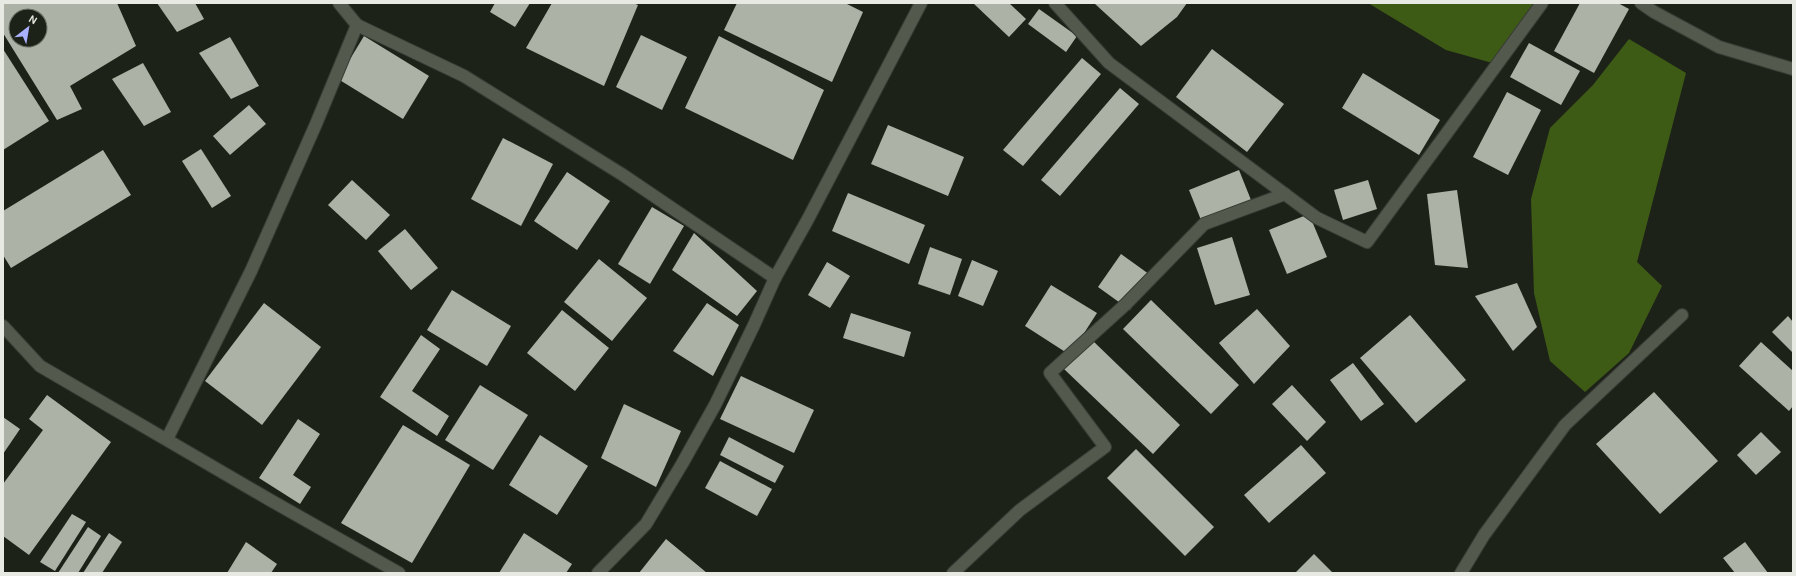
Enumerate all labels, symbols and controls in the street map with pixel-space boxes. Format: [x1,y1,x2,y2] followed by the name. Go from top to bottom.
[8,8,48,48] north arrow
[26,12,40,27] text: N

